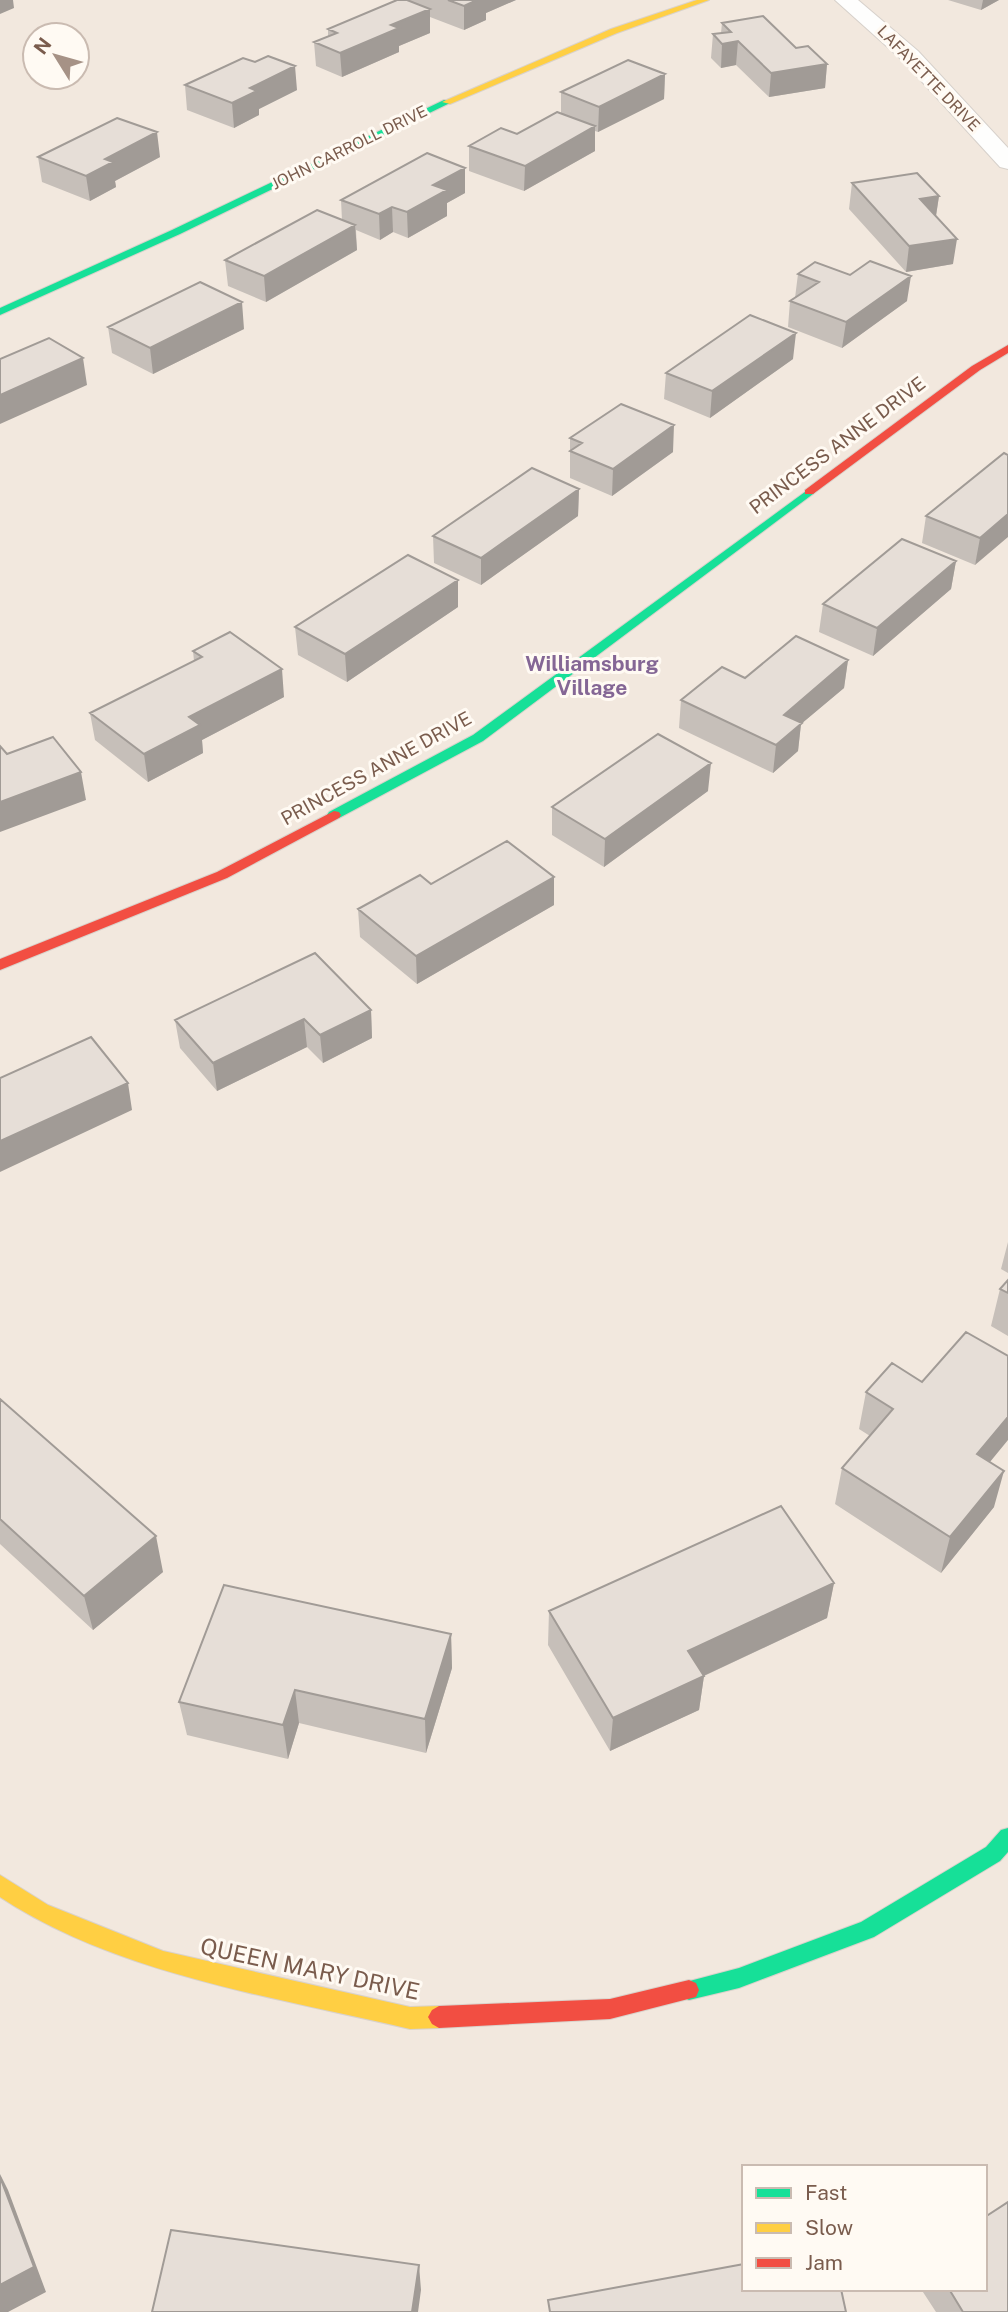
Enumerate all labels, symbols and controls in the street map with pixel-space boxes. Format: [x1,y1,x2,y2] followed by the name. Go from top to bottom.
[21,21,91,91] north arrow
[873,21,984,135] street label: LAFAYETTE DRIVE
[29,33,56,58] text: N
[268,101,430,193] street label: JOHN CARROLL DRIVE
[745,372,929,518] street label: PRINCESS ANNE DRIVE
[525,651,659,700] district label: Williamsburg Village
[277,706,475,830] street label: PRINCESS ANNE DRIVE
[198,1932,422,2005] street label: QUEEN MARY DRIVE
[742,2165,987,2291] legend
[805,2180,847,2205] text: Fast
[805,2215,853,2240] text: Slow
[805,2250,843,2275] text: Jam

